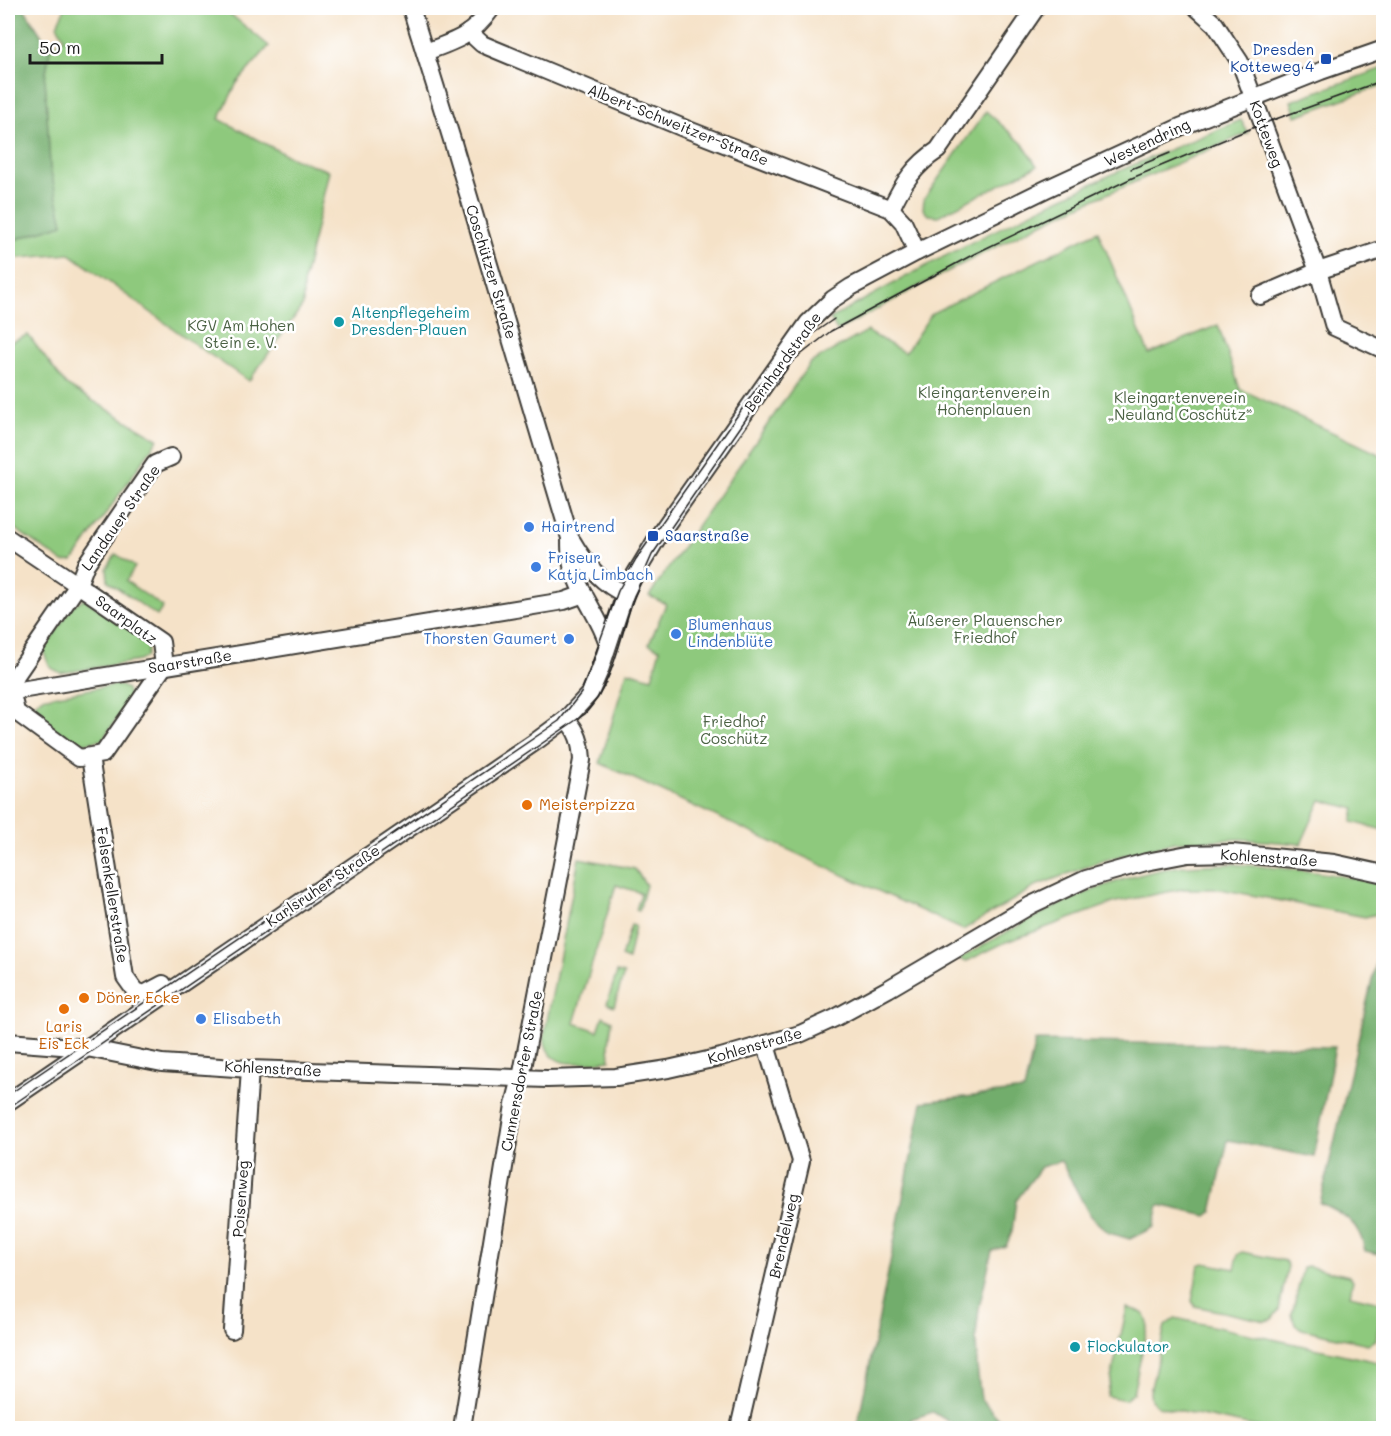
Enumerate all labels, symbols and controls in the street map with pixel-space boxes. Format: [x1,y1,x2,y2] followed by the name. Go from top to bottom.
[30,27,162,65] scale bar
[39,35,81,59] text: 50 m
[1230,39,1314,76] place label: Dresden Kotteweg 4
[1319,52,1333,66] marker: Dresden Kotteweg 4
[585,79,772,170] street label: Albert-Schweitzer-Straße
[1246,97,1288,170] street label: Kotteweg
[1100,113,1193,171] street label: Westendring
[462,202,522,341] street label: Coschützer Straße
[351,302,470,339] place label: Altenpflegeheim Dresden-Plauen
[739,307,825,415] street label: Bernhardstraße
[187,315,295,352] park label: KGV Am Hohen Stein e. V.
[332,315,346,329] marker: Altenpflegeheim Dresden-Plauen
[918,382,1050,419] park label: Kleingartenverein Hohenplauen
[1107,387,1253,424] park label: Kleingartenverein „Neuland Coschütz“
[76,461,164,574] street label: Landauer Straße
[541,516,614,536] place label: Hairtrend
[522,520,536,534] marker: Hairtrend
[665,525,749,545] place label: Saarstraße
[646,529,660,543] marker: Saarstraße
[548,547,653,584] place label: Friseur Katja Limbach
[529,560,543,574] marker: Friseur Katja Limbach
[92,590,162,648] street label: Saarplatz
[907,610,1063,647] park label: Äußerer Plauenscher Friedhof
[688,614,773,651] place label: Blumenhaus Lindenblüte
[669,627,683,641] marker: Blumenhaus Lindenblüte
[423,628,557,648] place label: Thorsten Gaumert
[562,632,576,646] marker: Thorsten Gaumert
[147,645,233,677] street label: Saarstraße
[700,711,768,748] park label: Friedhof Coschütz
[539,794,635,814] place label: Meisterpizza
[520,798,534,812] marker: Meisterpizza
[92,825,134,964] street label: Felsenkellerstraße
[261,840,383,931] street label: Karlsruher Straße
[1220,844,1318,870] street label: Kohlenstraße
[96,987,180,1007] place label: Döner Ecke
[496,989,546,1153] street label: Cunnersdorfer Straße
[77,991,91,1005] marker: Döner Ecke
[57,1002,71,1016] marker: Laris Eis Eck
[213,1008,281,1028] place label: Elisabeth
[194,1012,208,1026] marker: Elisabeth
[39,1016,89,1053] place label: Laris Eis Eck
[705,1022,804,1068] street label: Kohlenstraße
[224,1055,322,1081] street label: Kohlenstraße
[227,1159,253,1238] street label: Poisenweg
[764,1191,803,1280] street label: Brendelweg
[1087,1336,1169,1356] place label: Flockulator
[1068,1340,1082,1354] marker: Flockulator

